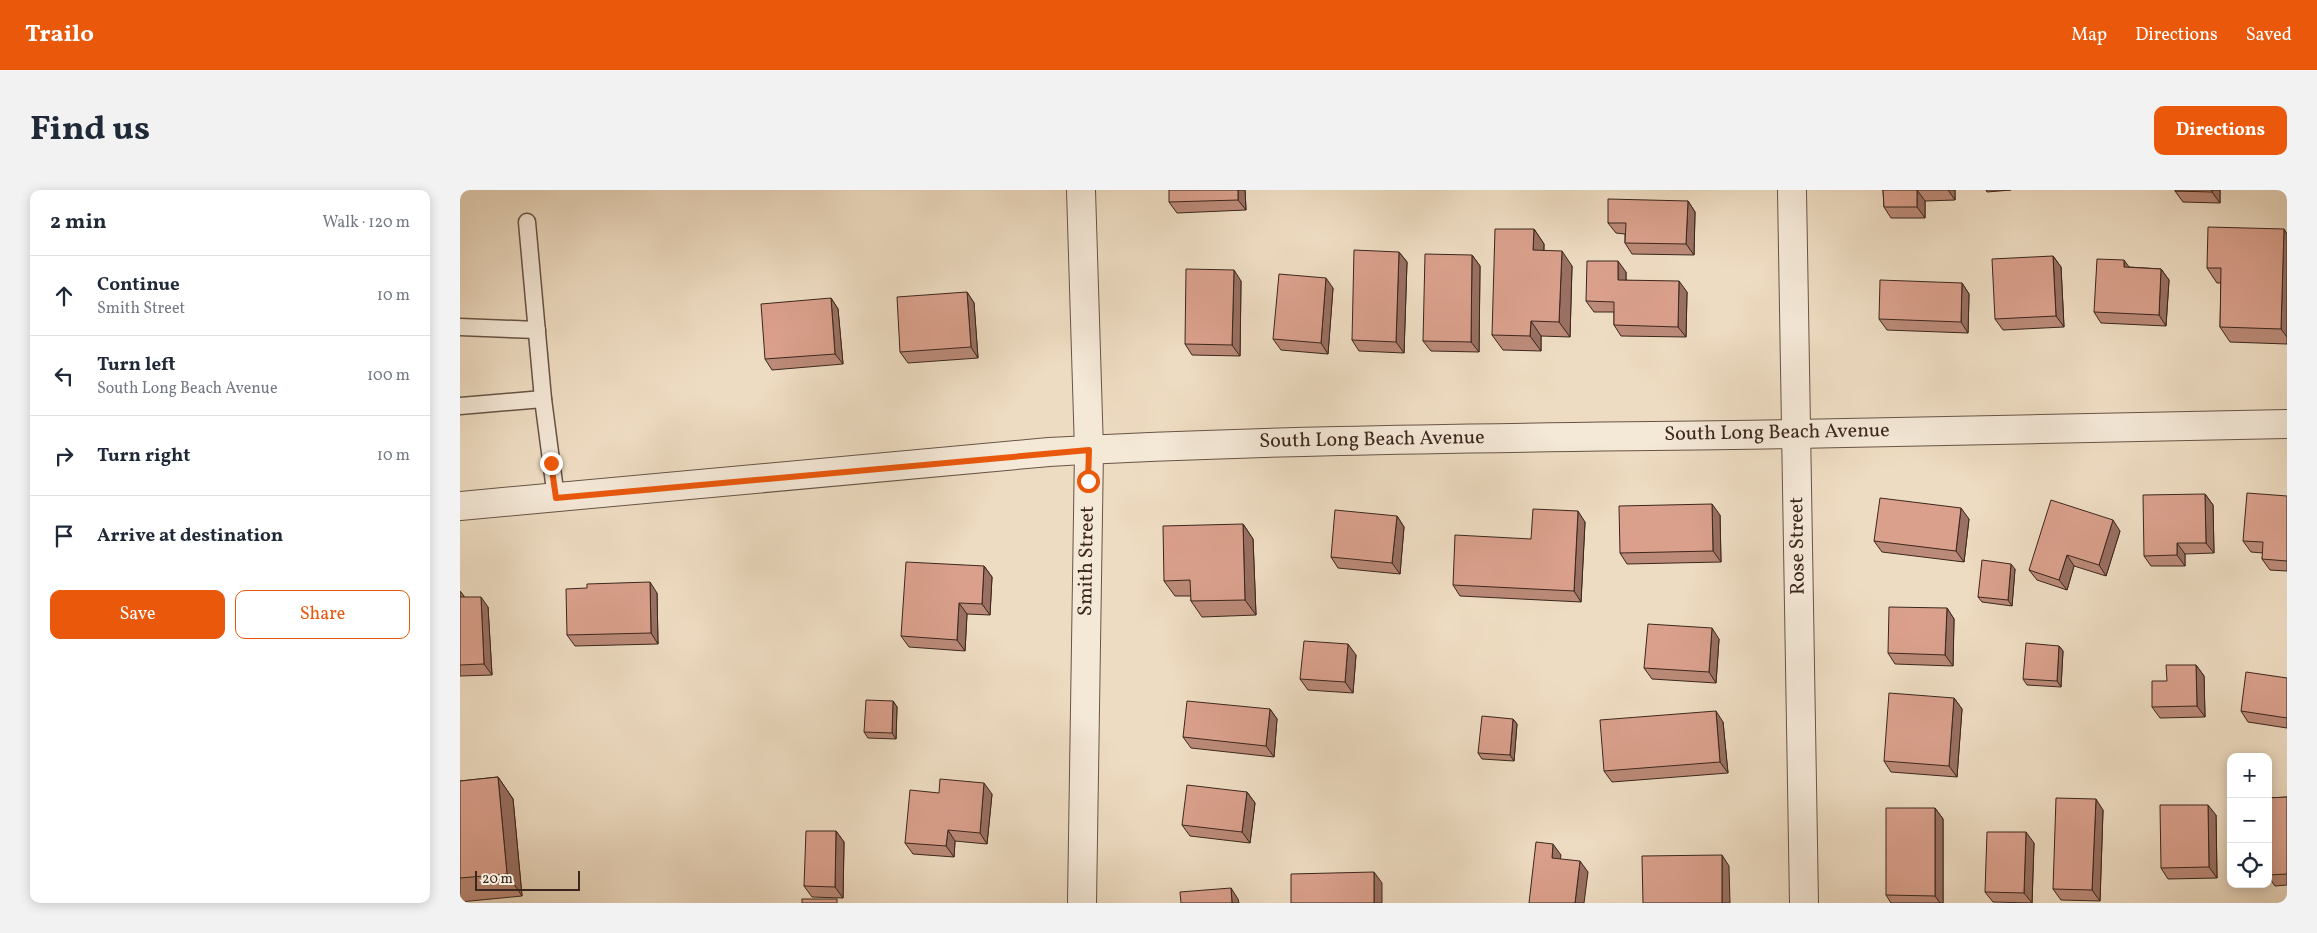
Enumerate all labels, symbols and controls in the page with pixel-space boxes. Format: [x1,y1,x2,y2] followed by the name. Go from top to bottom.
[25,18,94,52] text: Trailo
[2071,23,2107,48] text: Map
[2135,23,2218,48] text: Directions
[2246,23,2292,48] text: Saved
[30,106,150,154] text: Find us
[2154,106,2287,155] button: Directions
[50,208,107,237] text: 2 min
[322,212,410,234] text: Walk · 120 m
[97,272,180,298] text: Continue
[50,282,78,310] icon: ahead
[377,285,410,307] text: 10 m
[97,298,185,320] text: Smith Street
[97,352,176,378] text: Turn left
[50,362,78,390] icon: left
[367,365,410,387] text: 100 m
[97,378,277,400] text: South Long Beach Avenue
[1664,417,1890,449] street label: South Long Beach Avenue
[1259,424,1485,456] street label: South Long Beach Avenue
[50,442,78,470] icon: right
[97,443,190,469] text: Turn right
[377,445,410,467] text: 10 m
[540,452,563,475] route end
[1077,470,1100,493] route start
[1783,497,1813,595] street label: Rose Street
[1072,506,1102,616] street label: Smith Street
[50,522,78,550] icon: arrive
[97,523,283,549] text: Arrive at destination
[50,590,225,639] button: Save
[235,590,410,639] button: Share
[2227,753,2272,888] map controls
[2227,753,2272,798] button: +
[2227,798,2272,843] button: −
[2227,843,2272,888] button: locate
[475,868,580,891] scale bar
[482,870,513,889] text: 20 m

